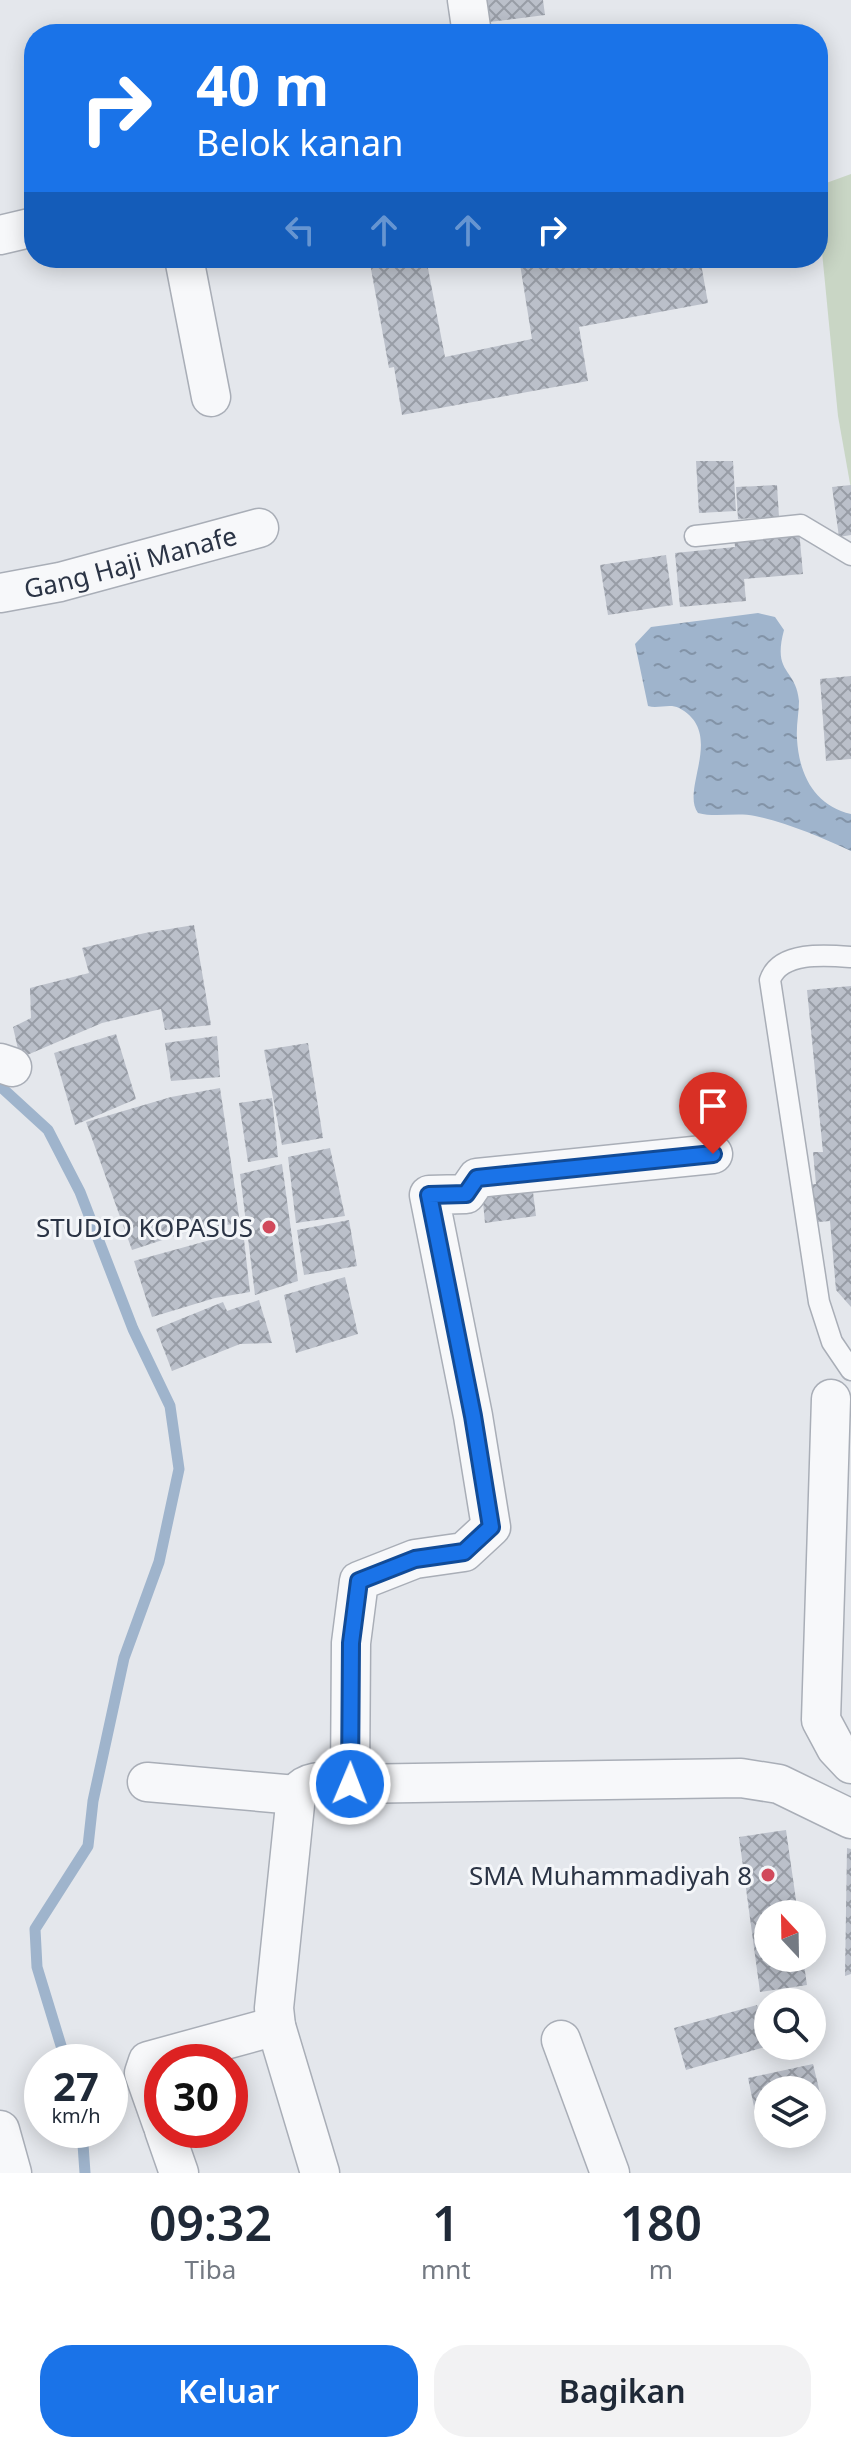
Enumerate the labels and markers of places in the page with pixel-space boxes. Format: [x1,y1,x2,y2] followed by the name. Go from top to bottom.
[679,1072,747,1154] pin
[36,1209,253,1245] place label: STUDIO KOPASUS
[260,1218,278,1236] marker: STUDIO KOPASUS
[469,1857,752,1893] place label: SMA Muhammadiyah 8
[759,1866,777,1884] marker: SMA Muhammadiyah 8

